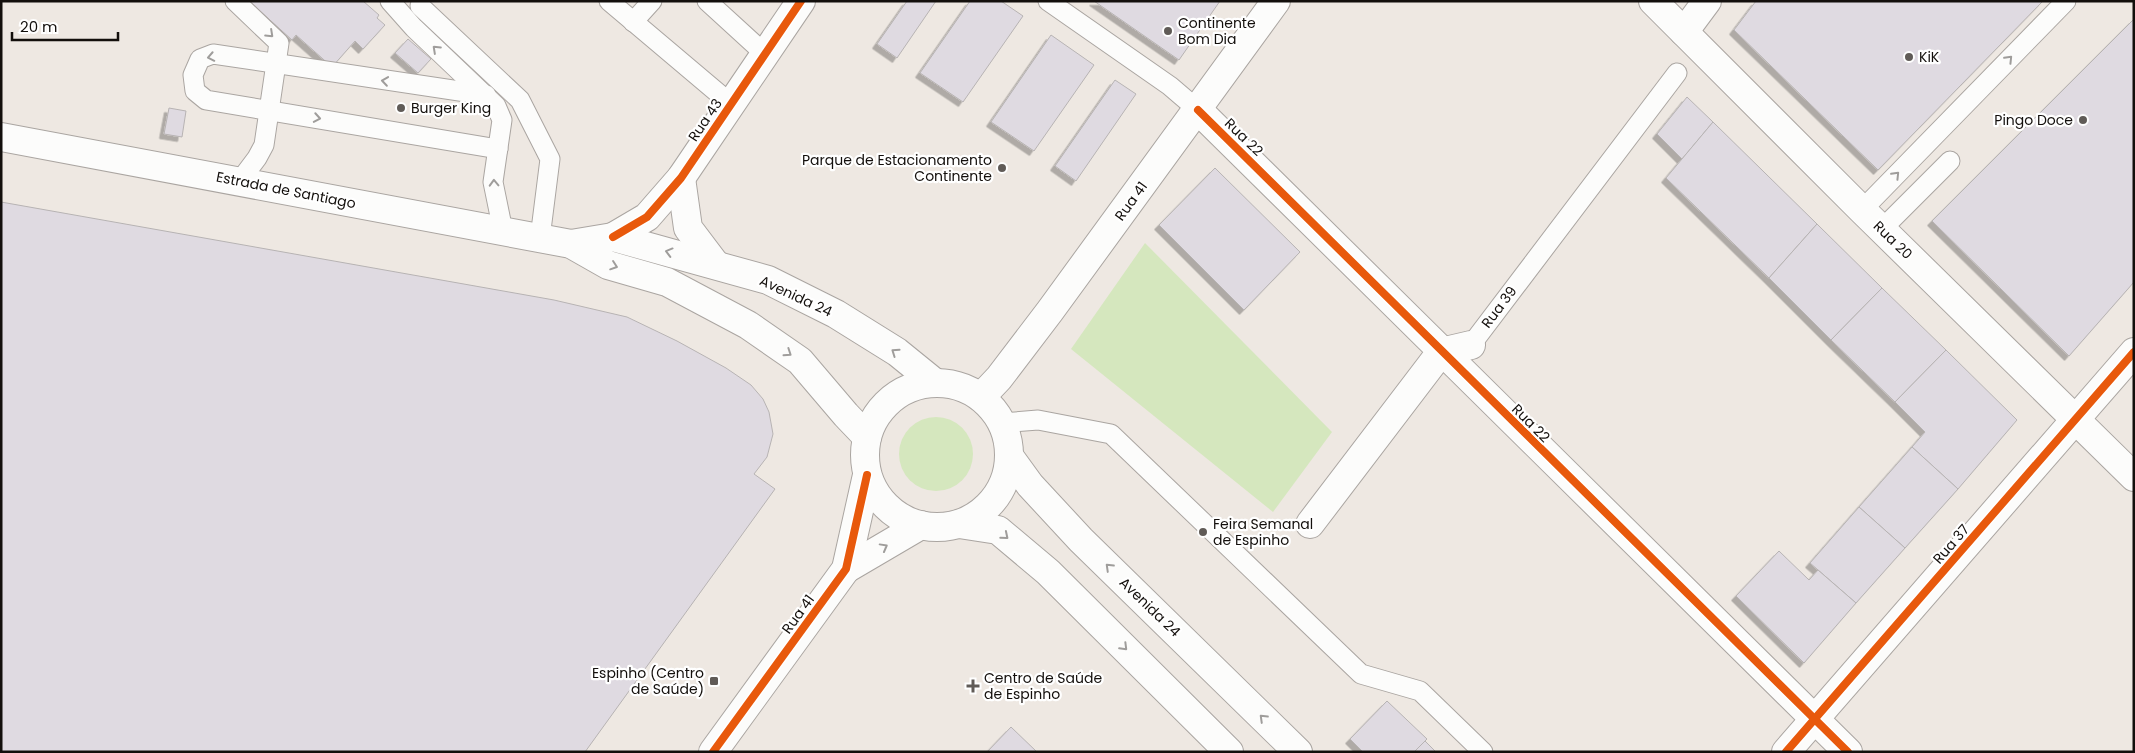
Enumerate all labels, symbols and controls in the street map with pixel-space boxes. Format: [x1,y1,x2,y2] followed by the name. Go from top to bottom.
[12,10,119,42] scale bar
[1178,13,1256,49] place label: Continente Bom Dia
[20,16,58,37] text: 20 m
[1162,25,1174,37] marker: Continente Bom Dia
[265,29,274,38] one-way arrow
[432,46,441,55] one-way arrow
[1919,47,1940,67] place label: KiK
[207,51,215,61] one-way arrow
[1903,51,1915,63] marker: KiK
[2004,56,2013,65] one-way arrow
[381,76,390,86] one-way arrow
[683,95,727,145] street label: Rua 43
[411,98,491,118] place label: Burger King
[395,102,407,114] marker: Burger King
[1994,110,2073,130] place label: Pingo Doce
[313,113,321,123] one-way arrow
[1220,114,1268,160] street label: Rua 22
[2077,114,2089,126] marker: Pingo Doce
[802,150,992,186] place label: Parque de Estacionamento Continente
[996,162,1008,174] marker: Parque de Estacionamento Continente
[214,167,358,213] street label: Estrada de Santiago
[1890,172,1899,181] one-way arrow
[1110,177,1152,225] street label: Rua 41
[489,179,500,187] one-way arrow
[1869,216,1917,264] street label: Rua 20
[666,248,674,258] one-way arrow
[609,260,618,270] one-way arrow
[756,270,836,322] street label: Avenida 24
[1477,282,1521,332] street label: Rua 39
[782,347,792,356] one-way arrow
[892,349,901,358] one-way arrow
[1507,399,1555,447] street label: Rua 22
[1213,514,1313,550] place label: Feira Semanal de Espinho
[1928,520,1974,568] street label: Rua 37
[1197,526,1209,538] marker: Feira Semanal de Espinho
[1000,530,1009,539] one-way arrow
[878,544,887,554] one-way arrow
[1106,564,1115,573] one-way arrow
[1115,573,1185,641] street label: Avenida 24
[777,590,819,638] street label: Rua 41
[1118,641,1127,650] one-way arrow
[592,663,704,699] place label: Espinho (Centro de Saúde)
[984,668,1102,704] place label: Centro de Saúde de Espinho
[708,675,720,687] marker: Espinho (Centro de Saúde)
[966,679,980,693] marker: Centro de Saúde de Espinho
[1259,715,1268,724] one-way arrow

